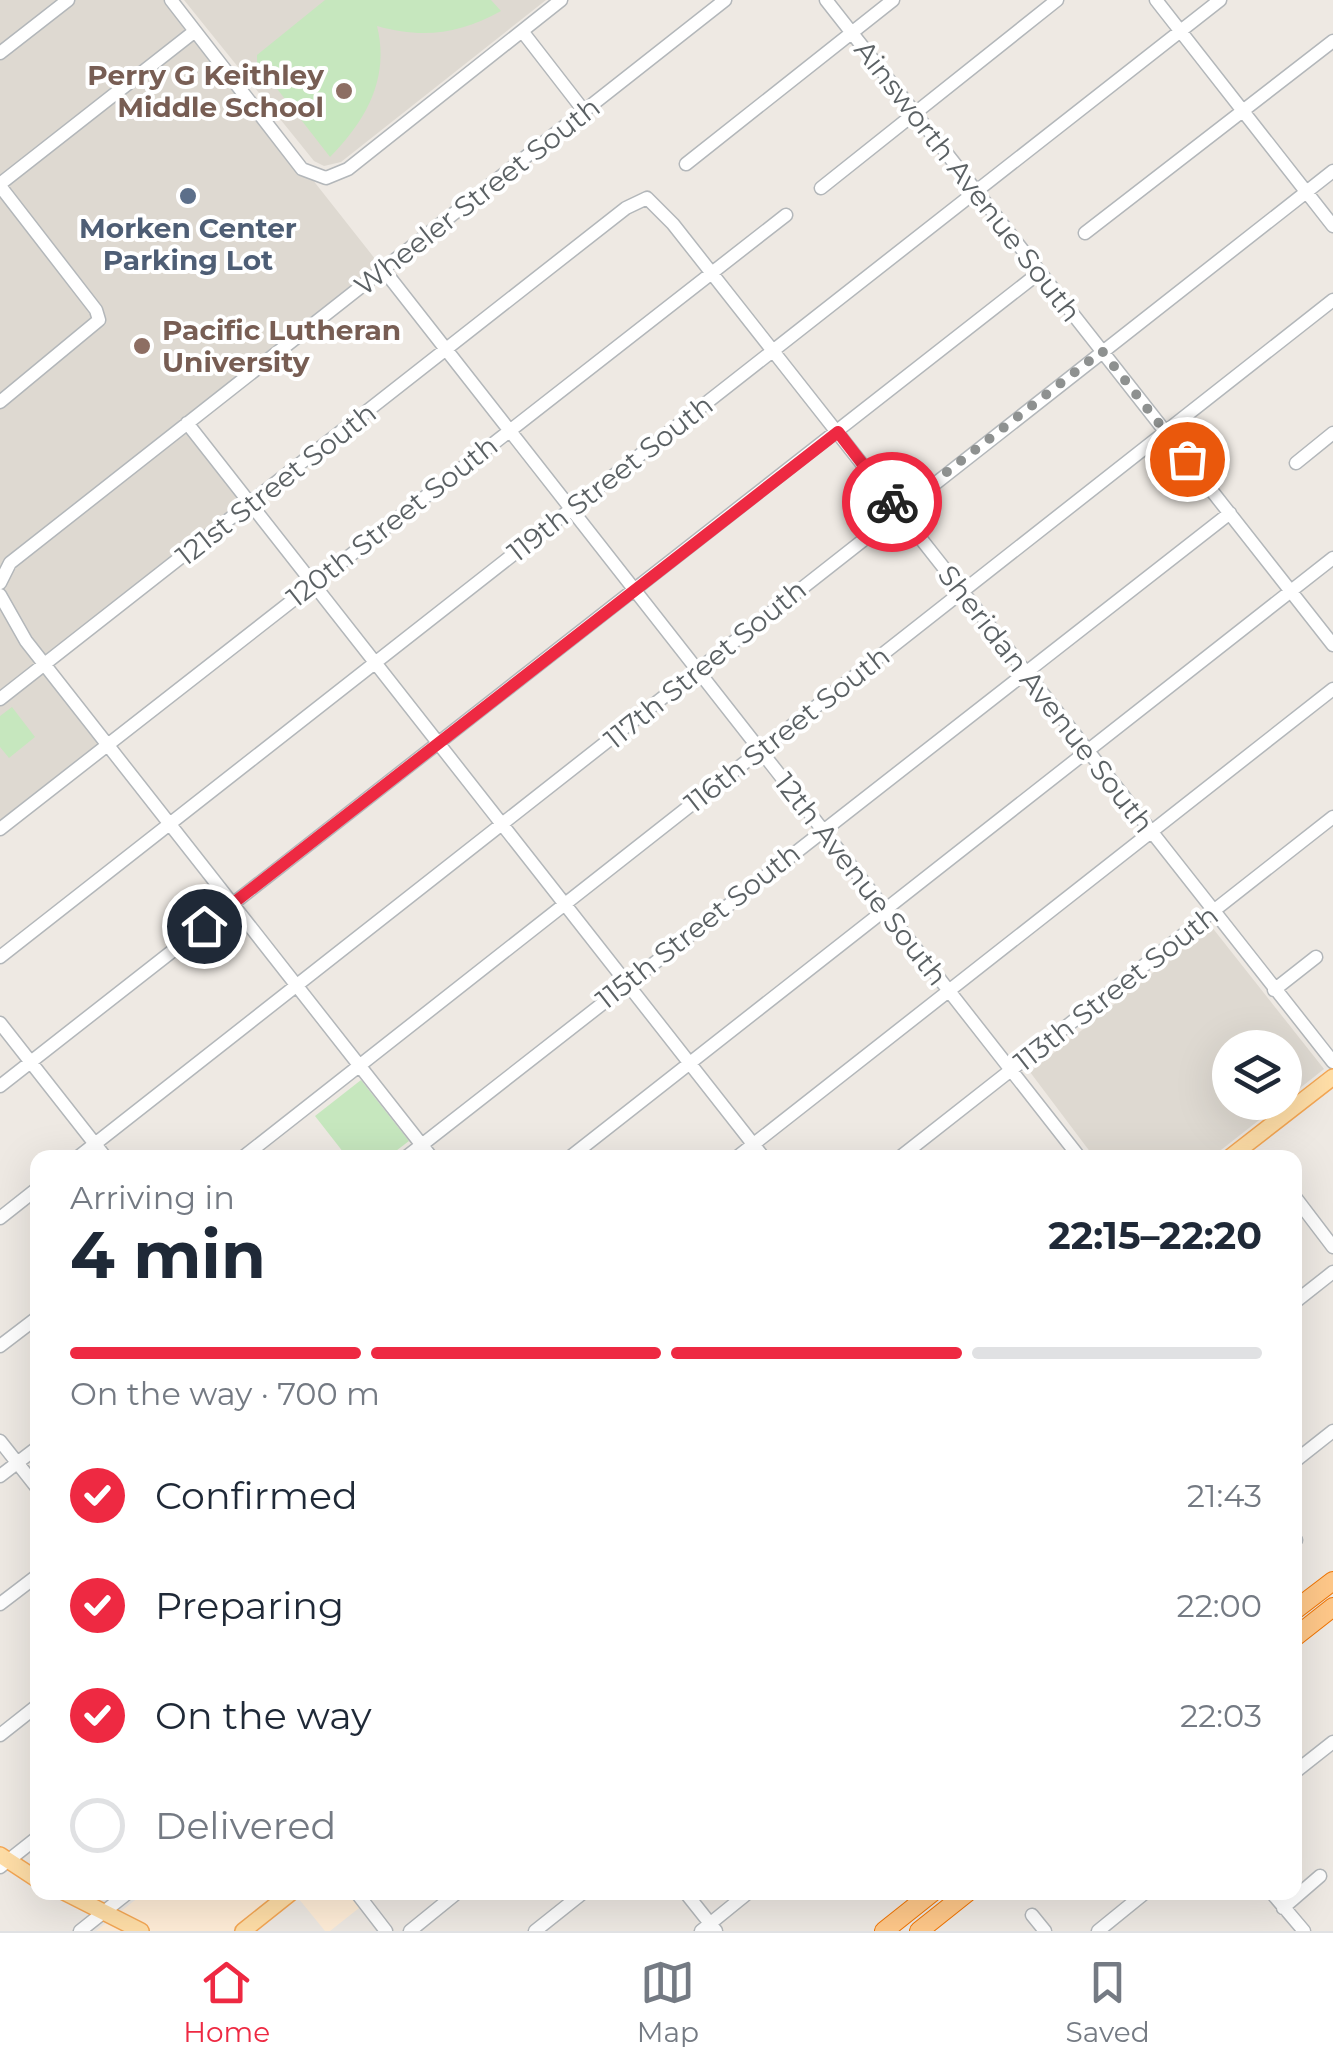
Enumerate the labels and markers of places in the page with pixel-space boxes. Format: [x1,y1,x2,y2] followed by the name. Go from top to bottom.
[87,58,324,124] place label: Perry G Keithley Middle School
[333,80,355,102] marker: Perry G Keithley Middle School
[177,185,199,207] marker: Morken Center Parking Lot
[79,211,297,277] place label: Morken Center Parking Lot
[162,313,401,379] place label: Pacific Lutheran University
[131,335,153,357] marker: Pacific Lutheran University
[1145,417,1230,502] pin
[162,884,247,969] pin

